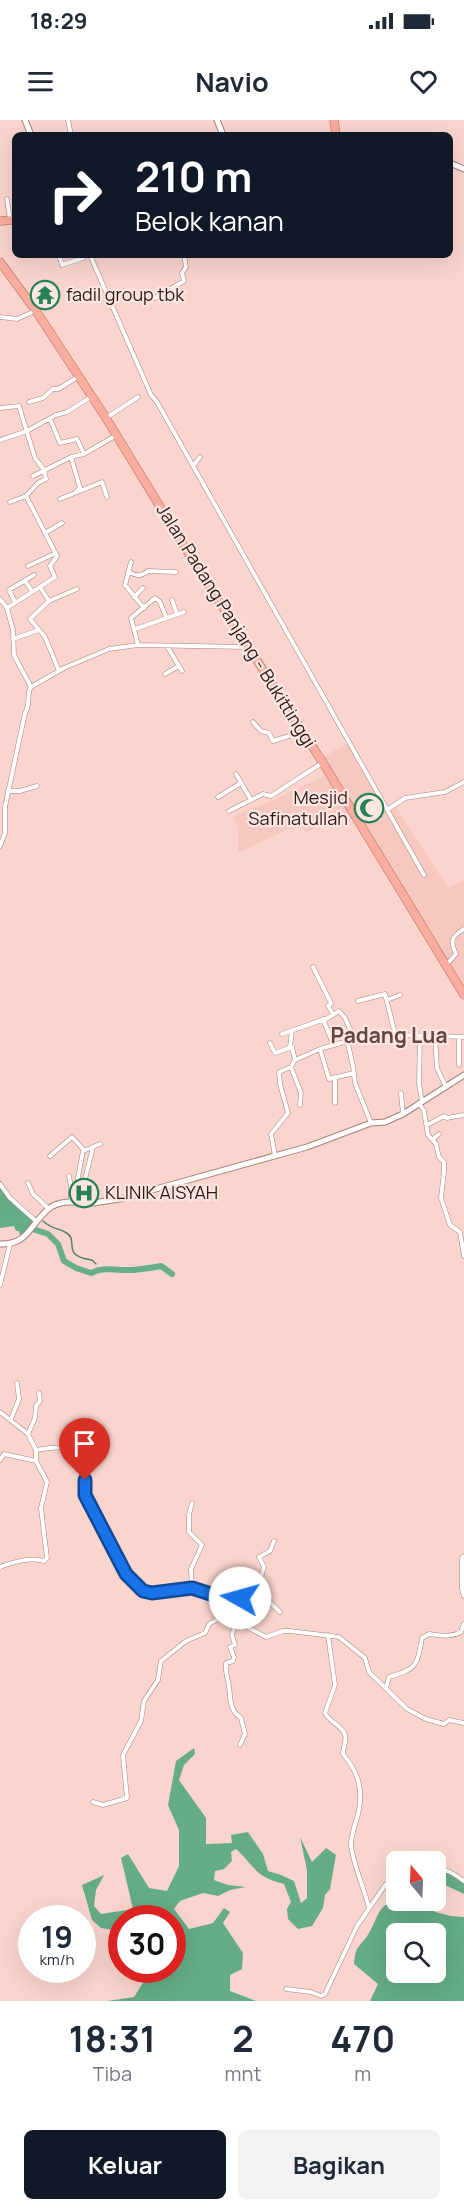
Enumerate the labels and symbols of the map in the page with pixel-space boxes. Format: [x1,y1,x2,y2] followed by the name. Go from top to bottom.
[29,279,61,311] temple icon: fadil group tbk
[66,282,185,306] place label: fadil group tbk
[152,499,322,752] street label: Jalan Padang Panjang - Bukittinggi
[248,785,348,830] place label: Mesjid Safinatullah
[353,792,385,824] mosque icon: Mesjid Safinatullah
[331,1021,447,1049] district label: Padang Lua
[68,1177,100,1209] hospital icon: KLINIK AISYAH
[105,1180,218,1204] place label: KLINIK AISYAH
[59,1418,110,1480] pin
[208,1566,272,1630] position arrow
[386,1851,446,1911] north arrow
[108,1905,186,1983] speed limit sign: 30

